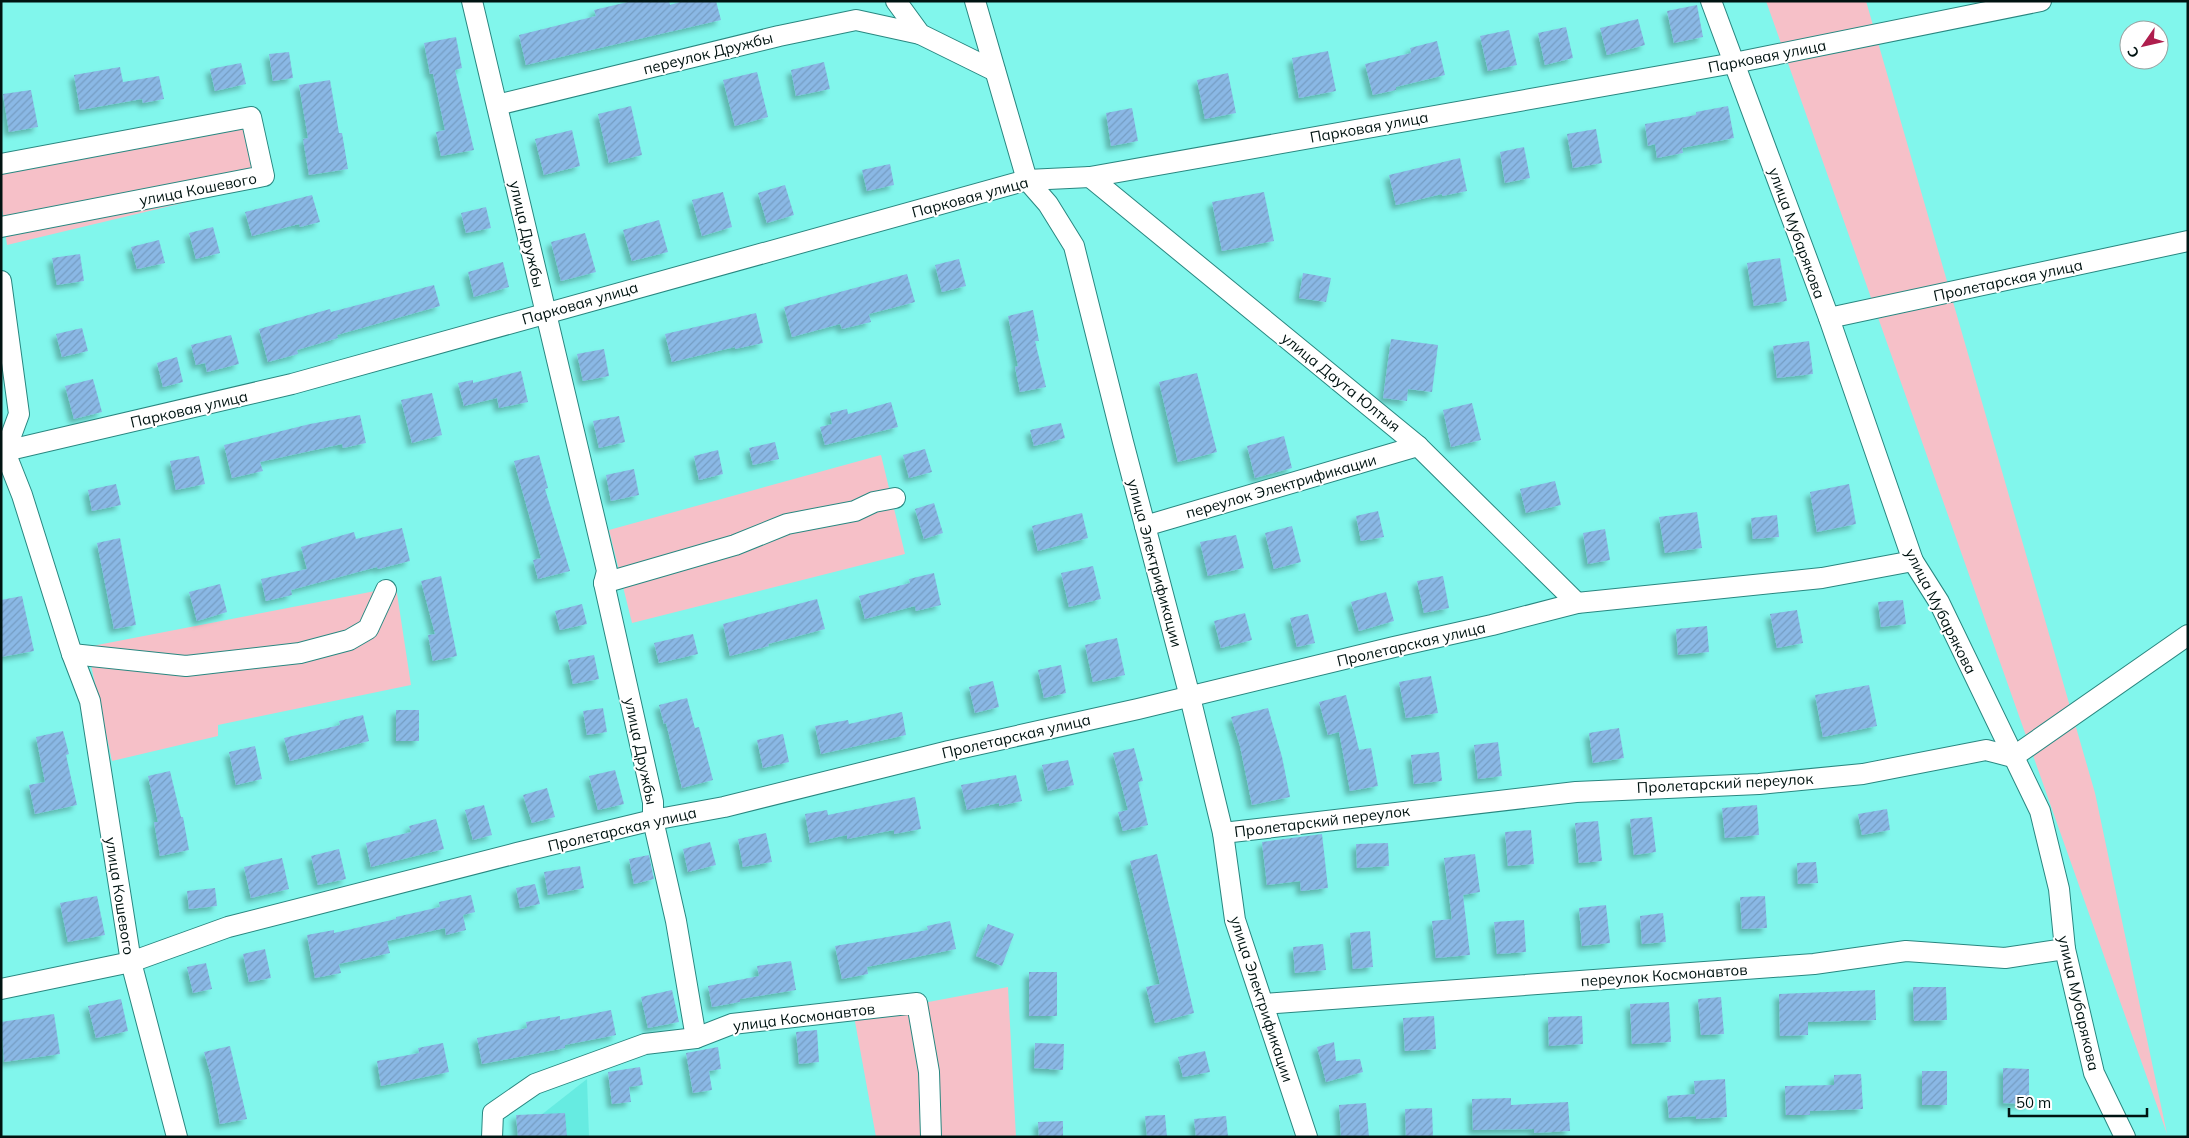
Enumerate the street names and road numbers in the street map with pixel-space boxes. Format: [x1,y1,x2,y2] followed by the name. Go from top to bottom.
[641,28,775,78] street label: переулок Дружбы
[1706,35,1828,77] street label: Парковая улица
[1308,107,1430,147] street label: Парковая улица
[1764,165,1830,301] street label: улица Мубарякова
[138,168,258,210] street label: улица Кошевого
[910,172,1030,222] street label: Парковая улица
[506,179,548,289] street label: улица Дружбы
[1932,255,2084,305] street label: Пролетарская улица
[520,277,640,329] street label: Парковая улица
[1278,328,1404,436] street label: улица Даута Юлтыя
[128,386,250,432] street label: Парковая улица
[1183,450,1379,522] street label: переулок Электрификации
[1123,477,1187,649] street label: улица Электрификации
[1901,545,1981,677] street label: улица Мубарякова
[1335,618,1487,670] street label: Пролетарская улица
[620,696,662,806] street label: улица Дружбы
[940,710,1092,762] street label: Пролетарская улица
[1636,769,1815,797] street label: Пролетарский переулок
[1233,801,1412,841] street label: Пролетарский переулок
[546,803,698,855] street label: Пролетарская улица
[101,836,139,956] street label: улица Кошевого
[1226,914,1298,1084] street label: улица Электрификации
[2054,934,2104,1072] street label: улица Мубарякова
[1580,960,1748,990] street label: переулок Космонавтов
[732,999,876,1035] street label: улица Космонавтов

